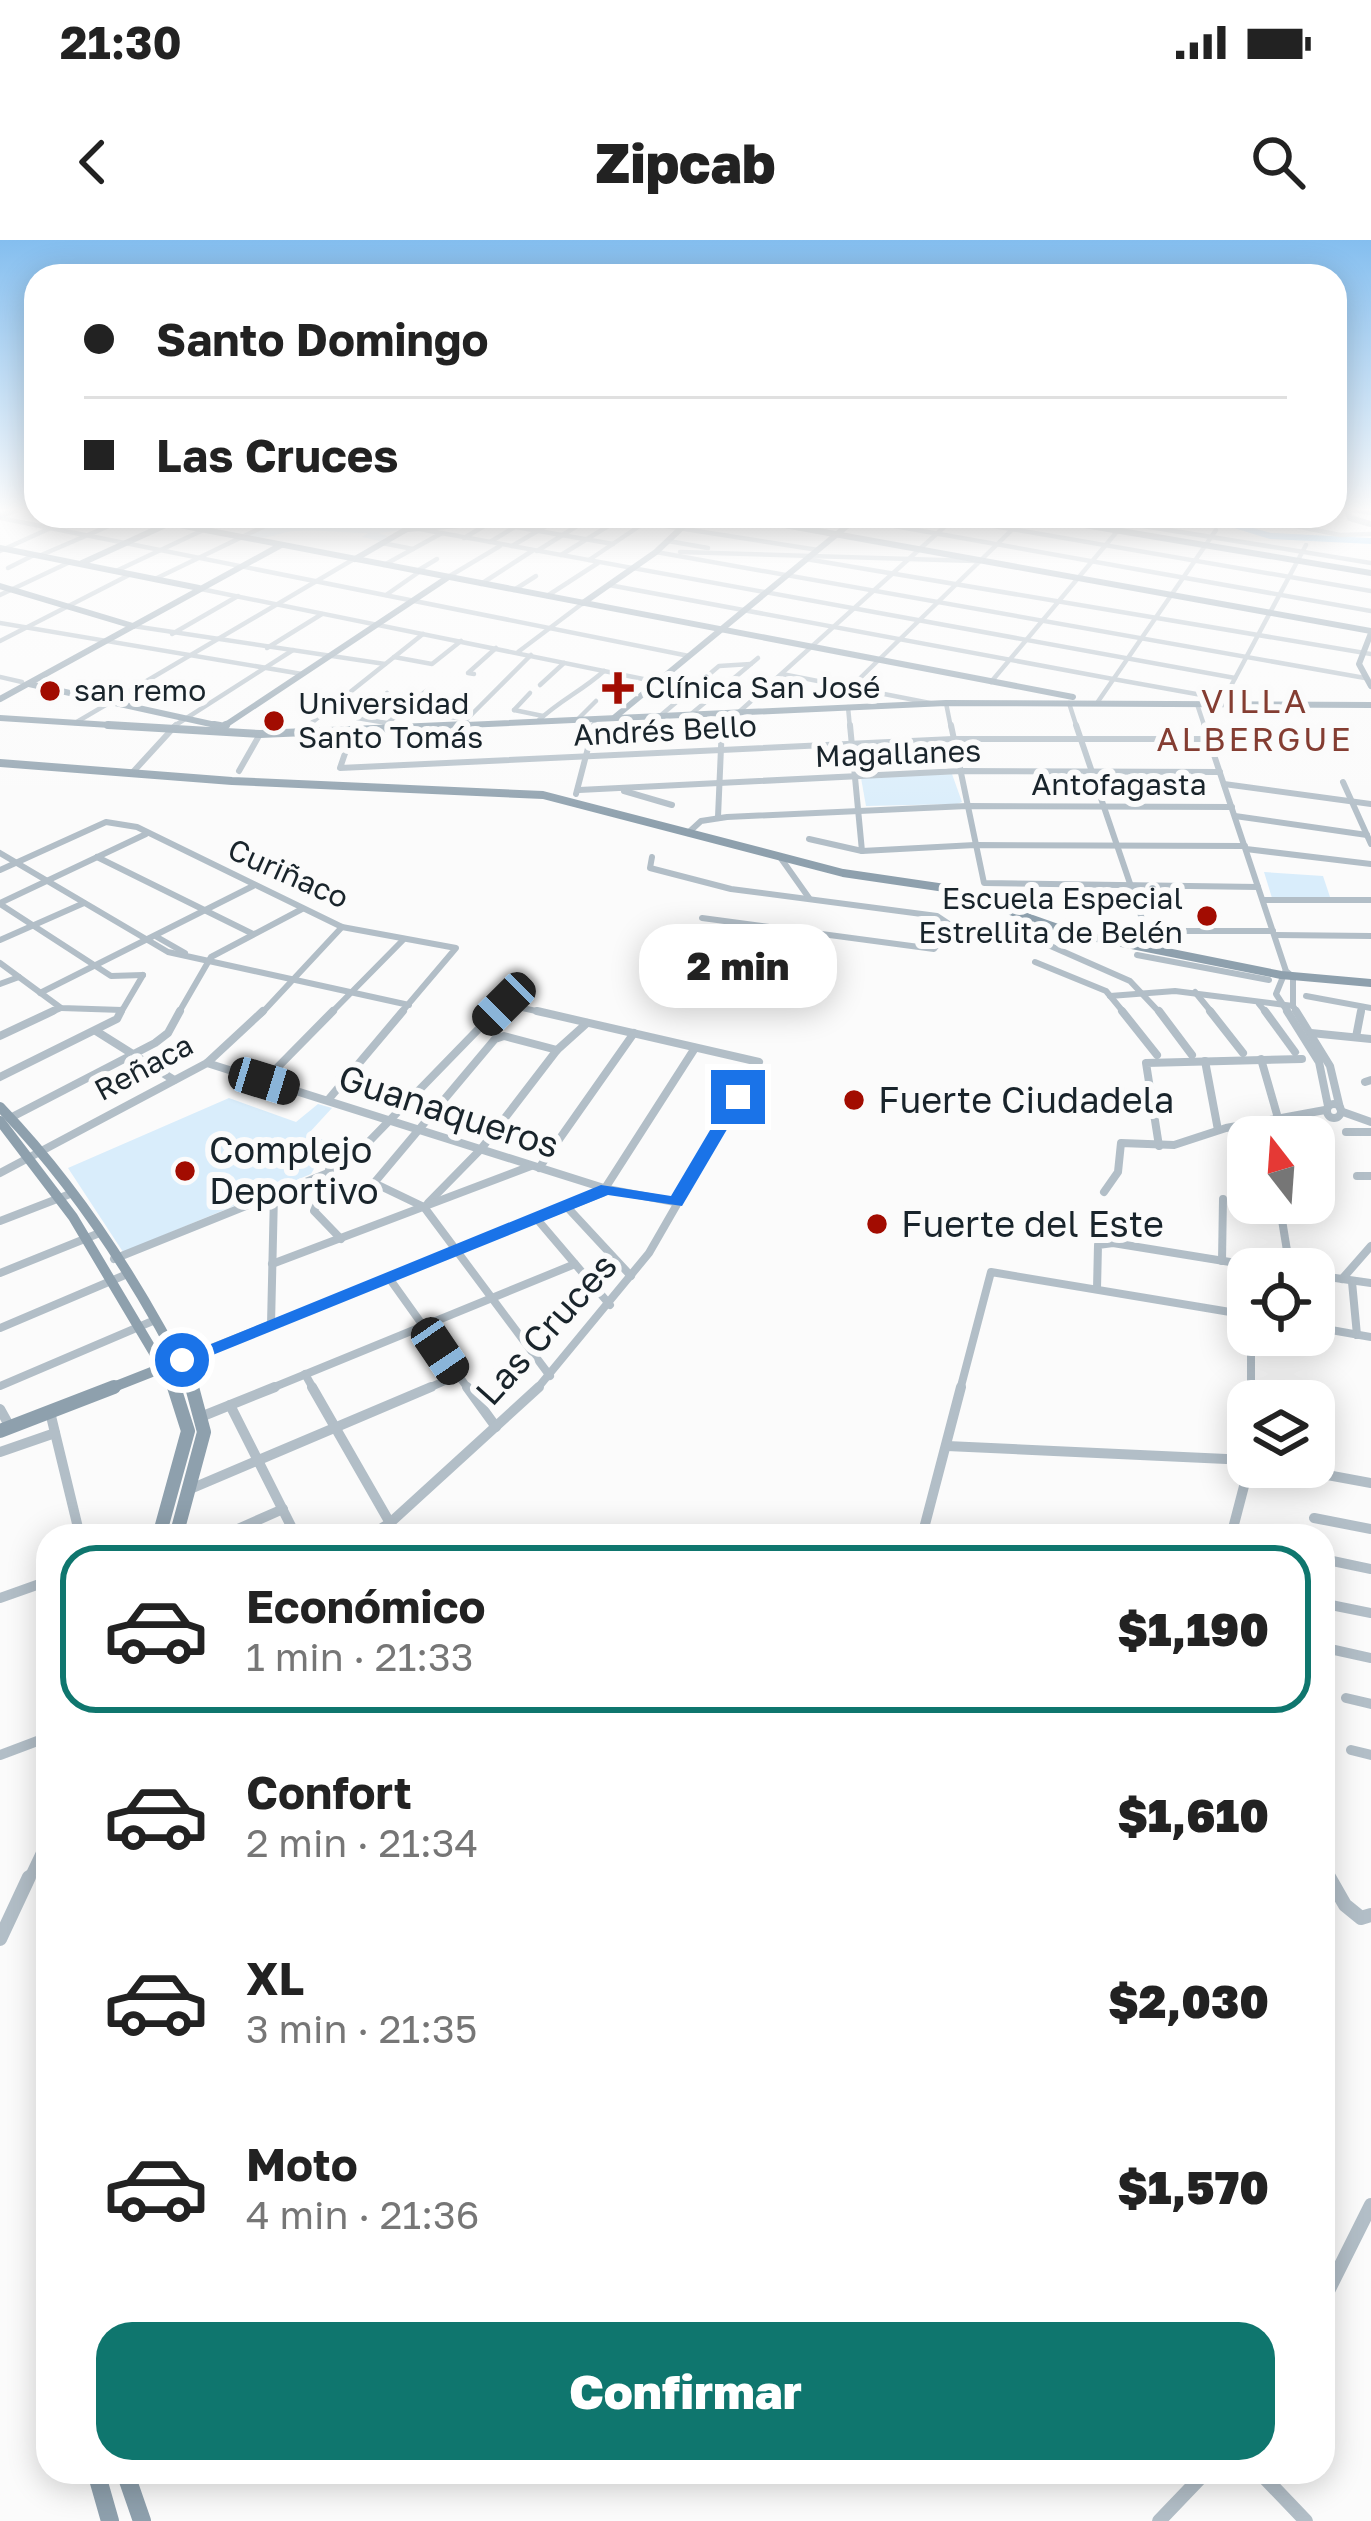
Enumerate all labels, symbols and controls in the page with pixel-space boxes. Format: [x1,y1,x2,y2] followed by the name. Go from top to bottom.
[60,15,182,69] text: 21:30
[60,129,126,195] icon: back
[1245,129,1311,195] icon: search
[596,130,775,195] text: Zipcab
[156,312,489,366] text: Santo Domingo
[156,428,399,482] text: Las Cruces
[645,669,880,705] place label: Clínica San José
[74,672,206,708] place label: san remo
[602,672,634,704] marker: Clínica San José
[37,678,63,704] marker: san remo
[1156,681,1354,758] district label: VILLA ALBERGUE
[298,685,483,755] place label: Universidad Santo Tomás
[572,707,758,753] street label: Andrés Bello
[261,708,287,734] marker: Universidad Santo Tomás
[814,732,982,774] street label: Magallanes
[1031,766,1207,802] street label: Antofagasta
[223,831,354,916] street label: Curiñaco
[918,880,1183,950] place label: Escuela Especial Estrellita de Belén
[1194,903,1220,929] marker: Escuela Especial Estrellita de Belén
[639,923,837,1007] callout: 2 min
[687,942,789,989] text: 2 min
[466,966,542,1042] car
[88,1026,199,1108] street label: Reñaca
[224,1053,304,1109] car
[334,1055,565,1166] street label: Guanaqueros
[711,1070,765,1124] route end
[878,1078,1174,1121] place label: Fuerte Ciudadela
[841,1087,867,1113] marker: Fuerte Ciudadela
[1227,1116,1335,1224] north arrow
[1227,1116,1335,1488] map controls
[209,1128,379,1212] place label: Complejo Deportivo
[172,1158,198,1184] marker: Complejo Deportivo
[901,1202,1164,1245] place label: Fuerte del Este
[864,1211,890,1237] marker: Fuerte del Este
[466,1244,625,1413] street label: Las Cruces
[1227,1248,1335,1356] button: locate
[405,1311,475,1391] car
[155,1333,209,1387] route start
[1227,1380,1335,1488] button: layers
[102,1575,210,1683] icon: car
[246,1579,486,1633] text: Económico
[1118,1602,1269,1656] text: $1,190
[246,1633,474,1680] text: 1 min · 21:33
[102,1761,210,1869] icon: car
[246,1765,412,1819] text: Confort
[1118,1788,1269,1842] text: $1,610
[246,1819,478,1866] text: 2 min · 21:34
[102,1947,210,2055] icon: car
[246,1951,304,2005] text: XL
[1108,1974,1269,2028] text: $2,030
[246,2005,477,2052] text: 3 min · 21:35
[102,2133,210,2241] icon: car
[246,2137,358,2191] text: Moto
[1118,2160,1269,2214] text: $1,570
[246,2191,479,2238] text: 4 min · 21:36
[96,2322,1275,2460] button: Confirmar

